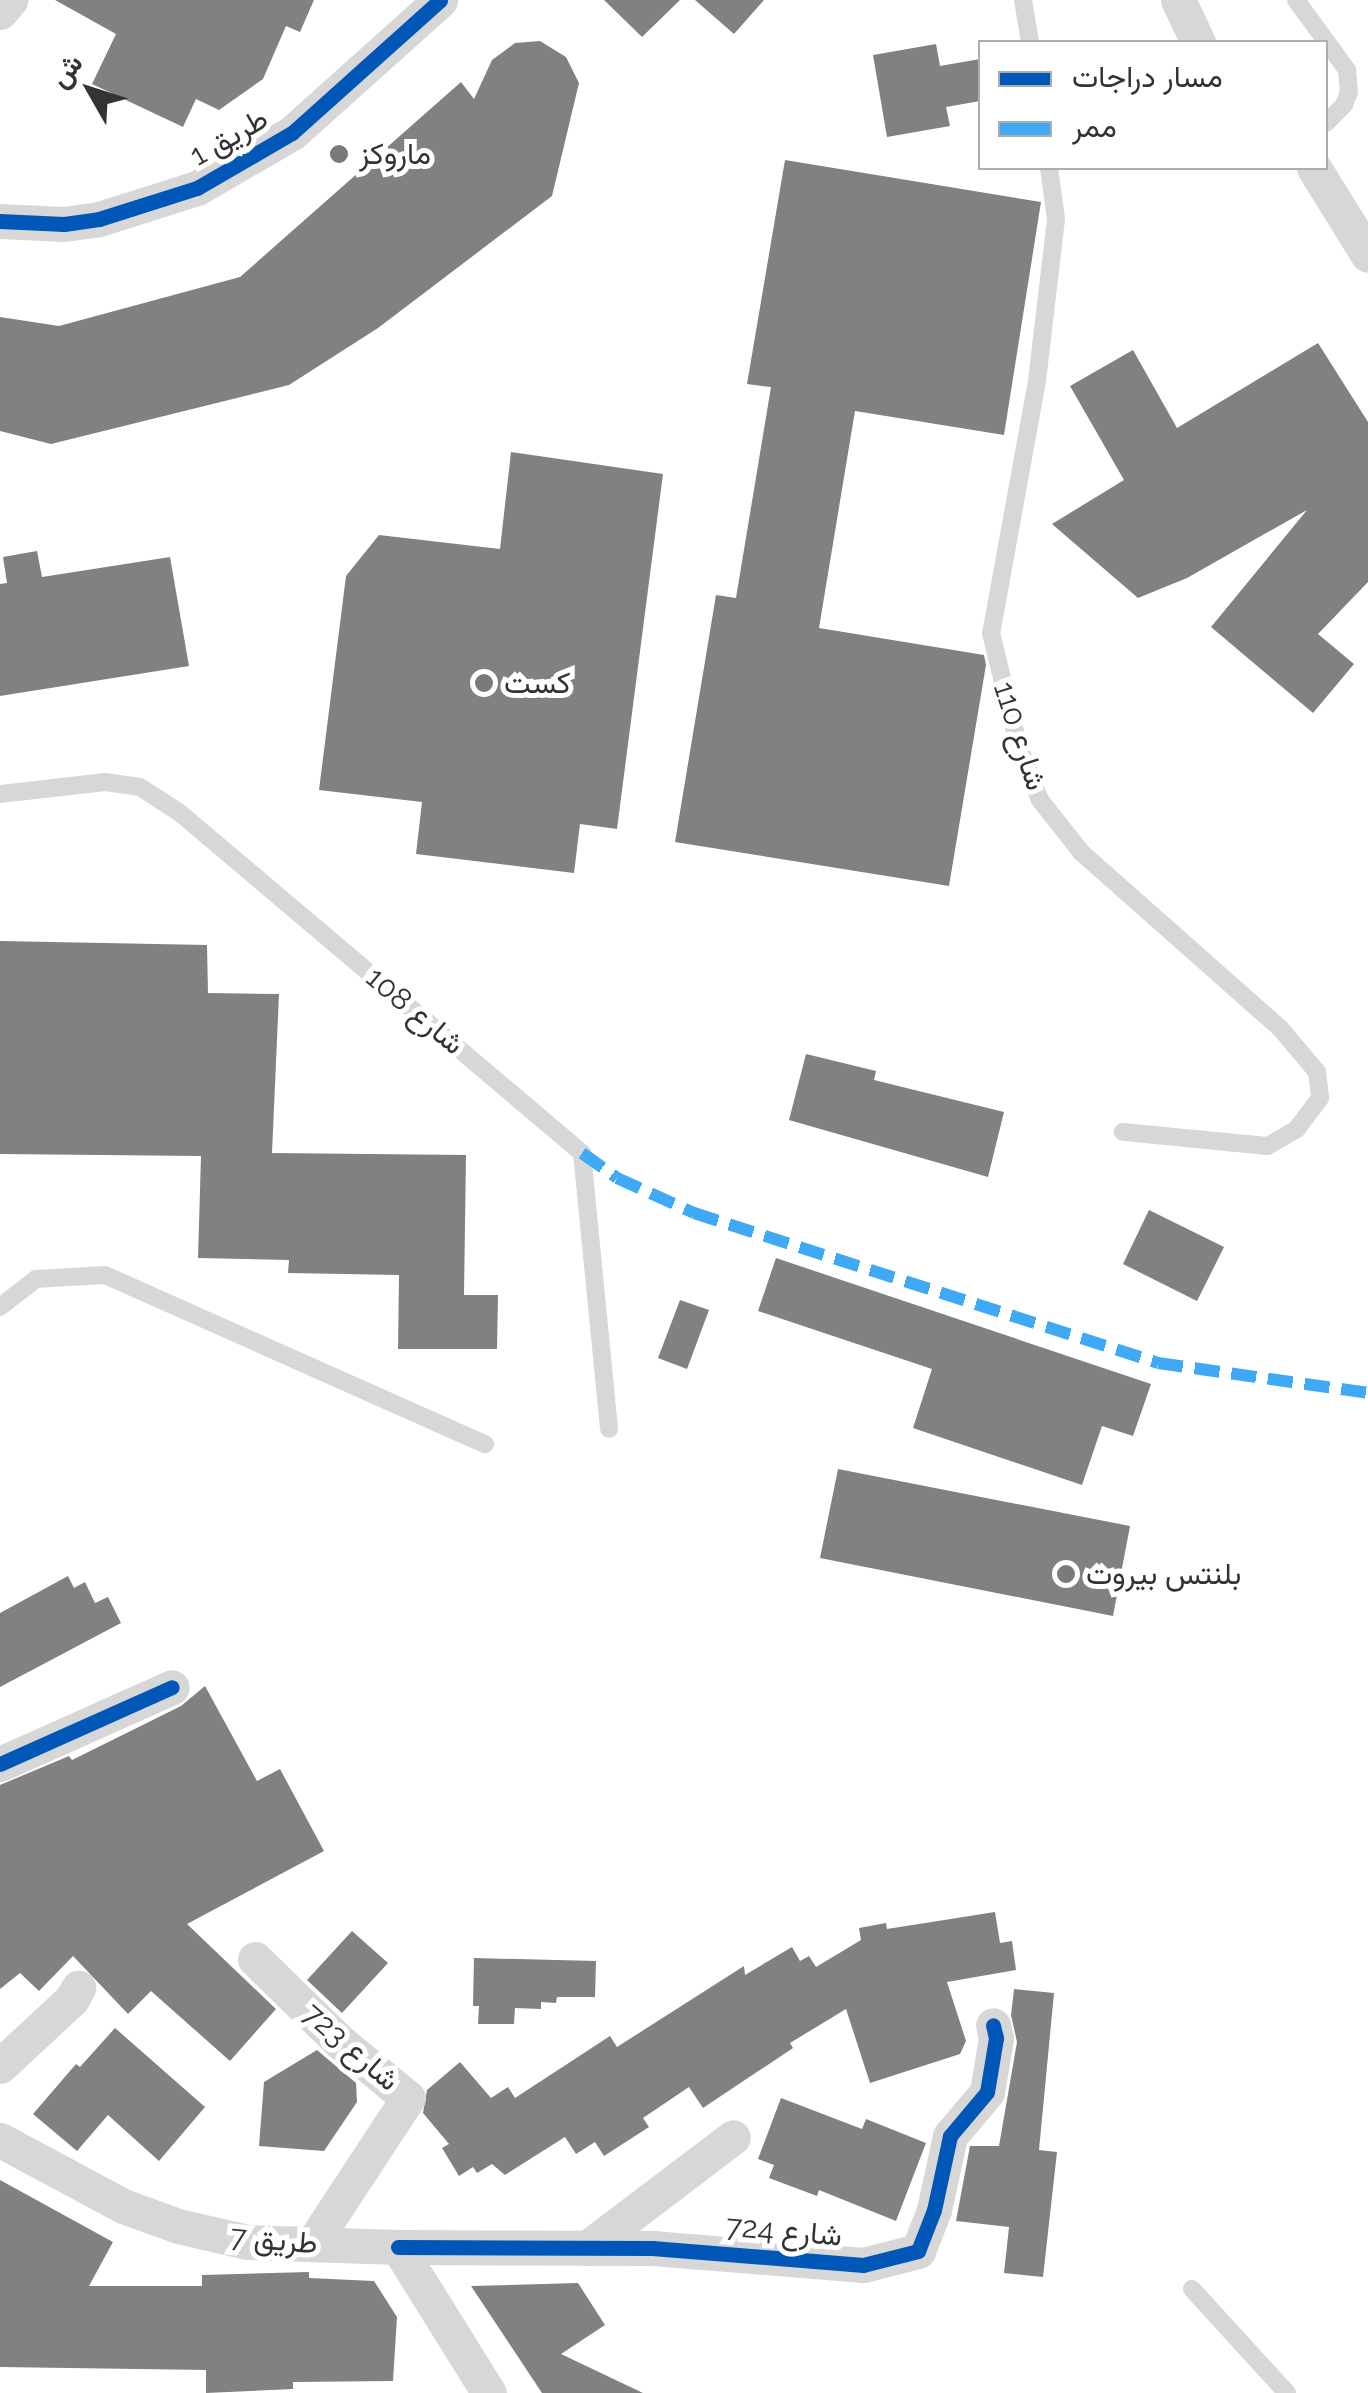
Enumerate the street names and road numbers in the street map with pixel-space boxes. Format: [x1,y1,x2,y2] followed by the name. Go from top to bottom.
[184,100,274,174] street label: طريق 1
[986,677,1054,795] street label: شارع 110
[359,960,471,1062] street label: شارع 108
[296,1995,406,2099] street label: شارع 723
[725,2208,843,2254] street label: شارع 724
[229,2218,319,2262] street label: 7 طريق

